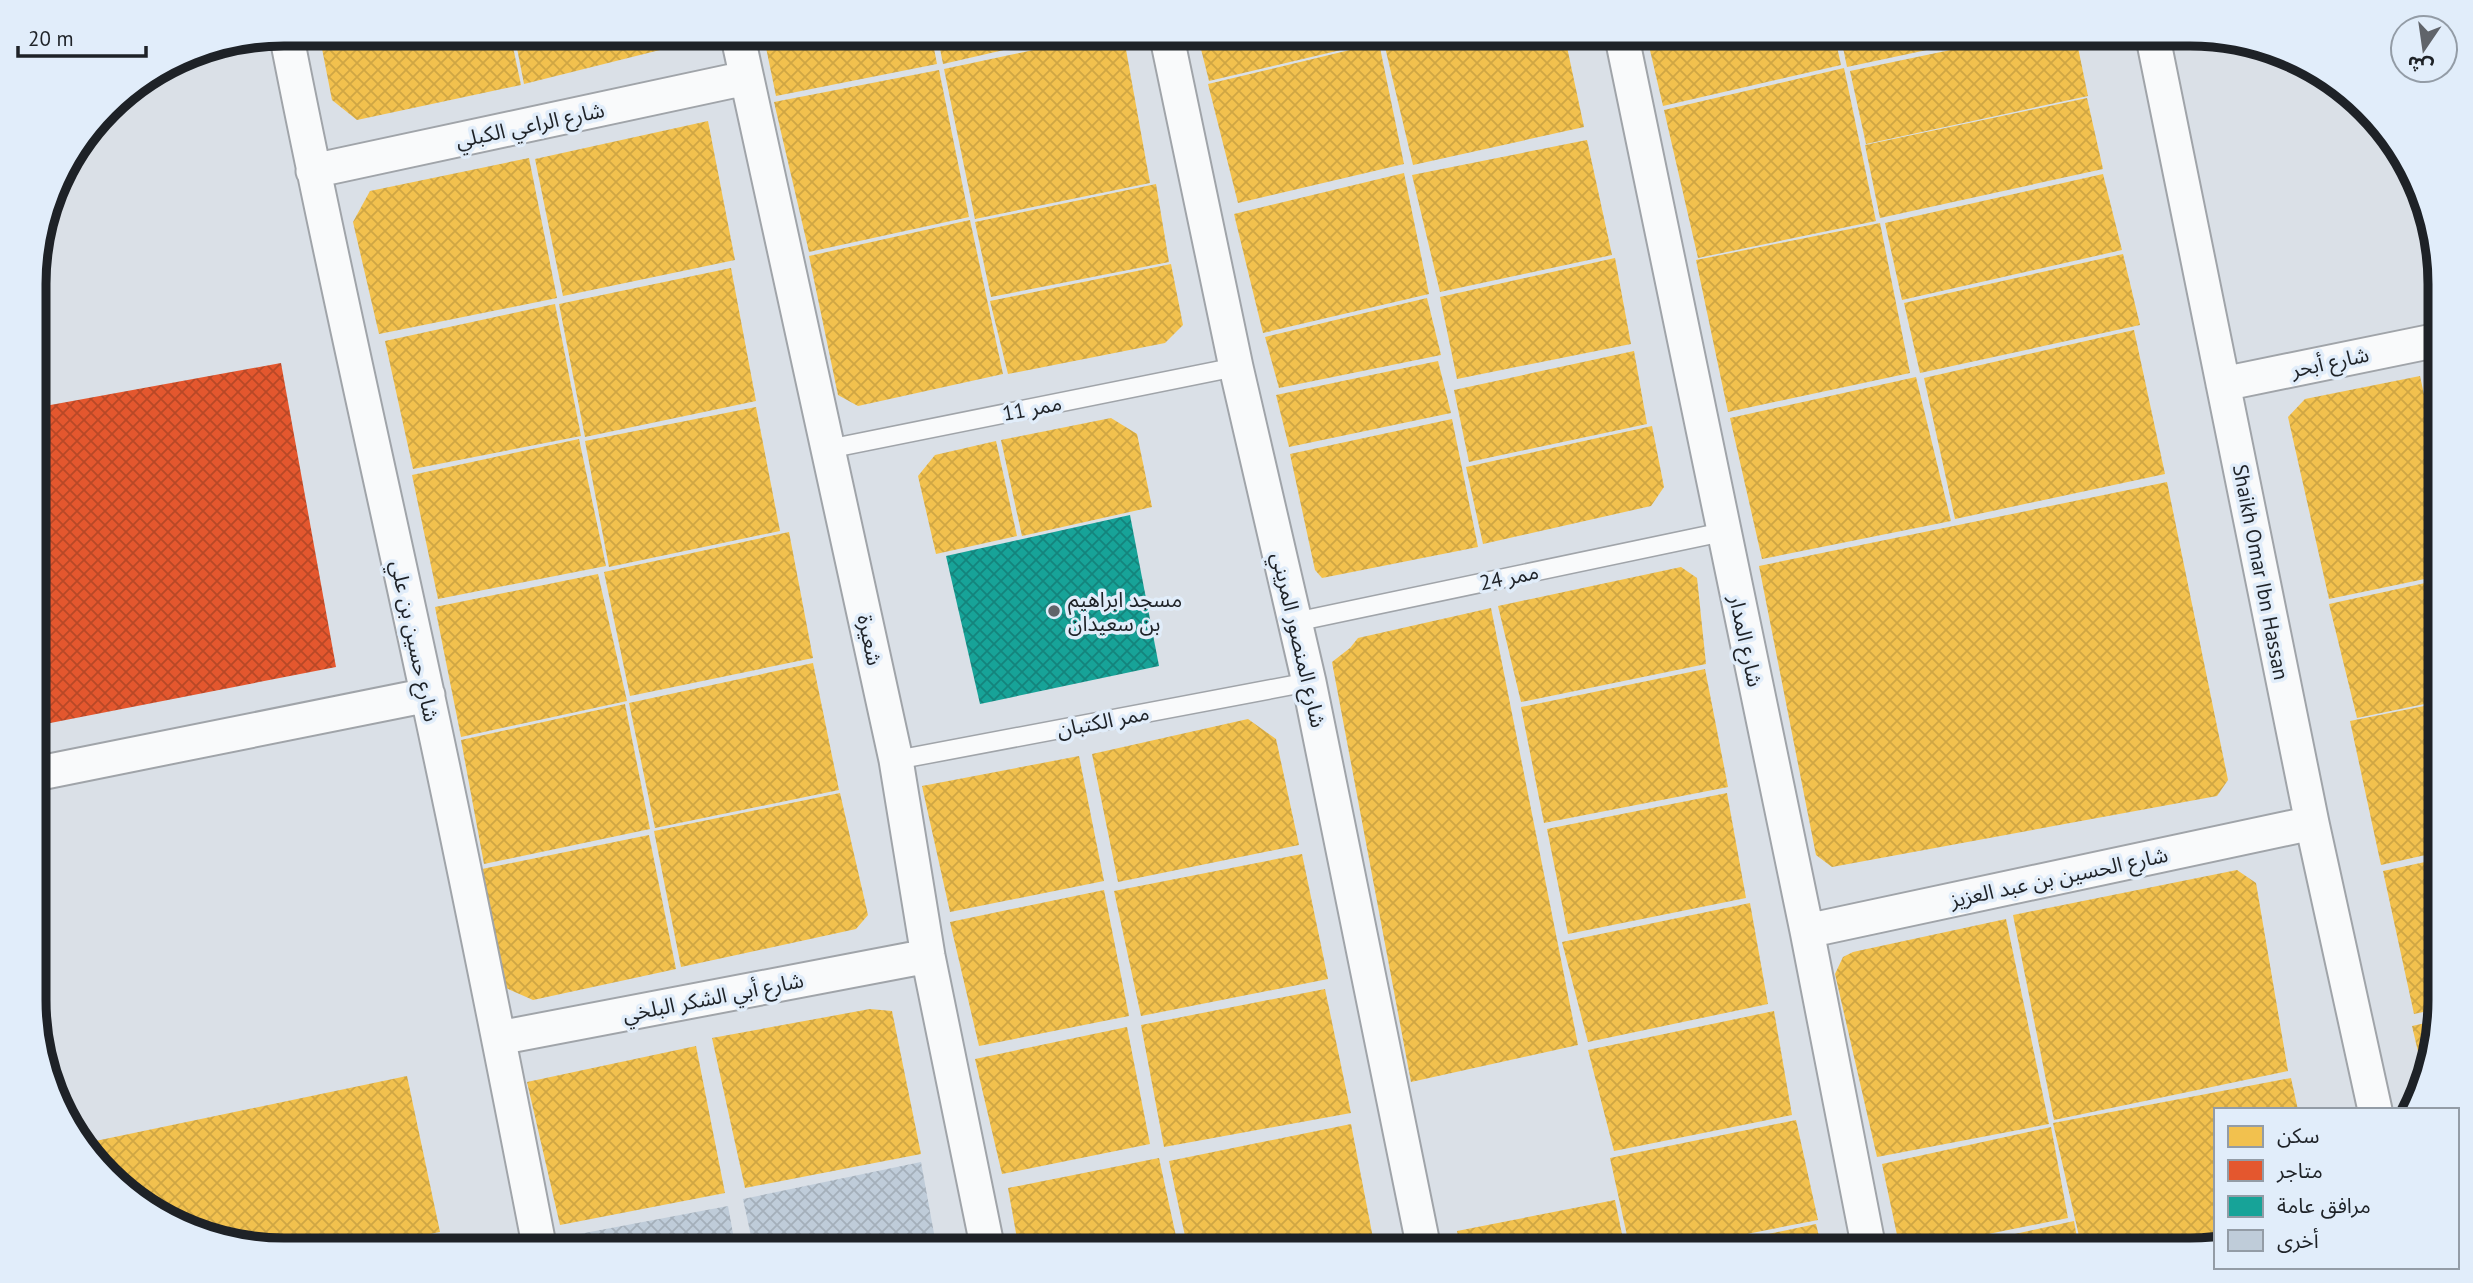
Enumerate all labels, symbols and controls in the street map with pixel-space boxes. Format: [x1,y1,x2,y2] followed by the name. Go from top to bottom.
[18,14,145,58] scale bar
[2389,14,2459,84] north arrow
[28,25,74,52] text: 20 m
[2405,51,2436,80] text: ش
[453,96,607,157] street label: شارع الراعي الكبلي
[2288,341,2372,386] street label: شارع أبحر
[1000,389,1064,427] street label: ممر 11
[2227,462,2295,682] street label: Shaikh Omar Ibn Hassan
[1263,550,1332,731] street label: شارع المنصور المريني
[382,558,445,725] street label: شارع حسين بن علي
[1477,558,1541,596] street label: ممر 24
[1068,586,1182,637] place label: مسجد ابراهيم بن سعيدان
[1721,592,1769,690] street label: شارع المدار
[1046,603,1062,619] marker: مسجد ابراهيم بن سعيدان
[851,612,889,668] street label: شعيرة
[1054,699,1152,743] street label: ممر الكتبان
[1947,841,2171,915] street label: شارع الحسين بن عبد العزيز
[620,966,806,1031] street label: شارع أبي الشكر البلخي
[2214,1108,2459,1269] legend
[2277,1122,2319,1149] text: سكن
[2276,1157,2323,1184] text: متاجر
[2277,1192,2371,1219] text: مرافق عامة
[2277,1227,2319,1254] text: أخرى

